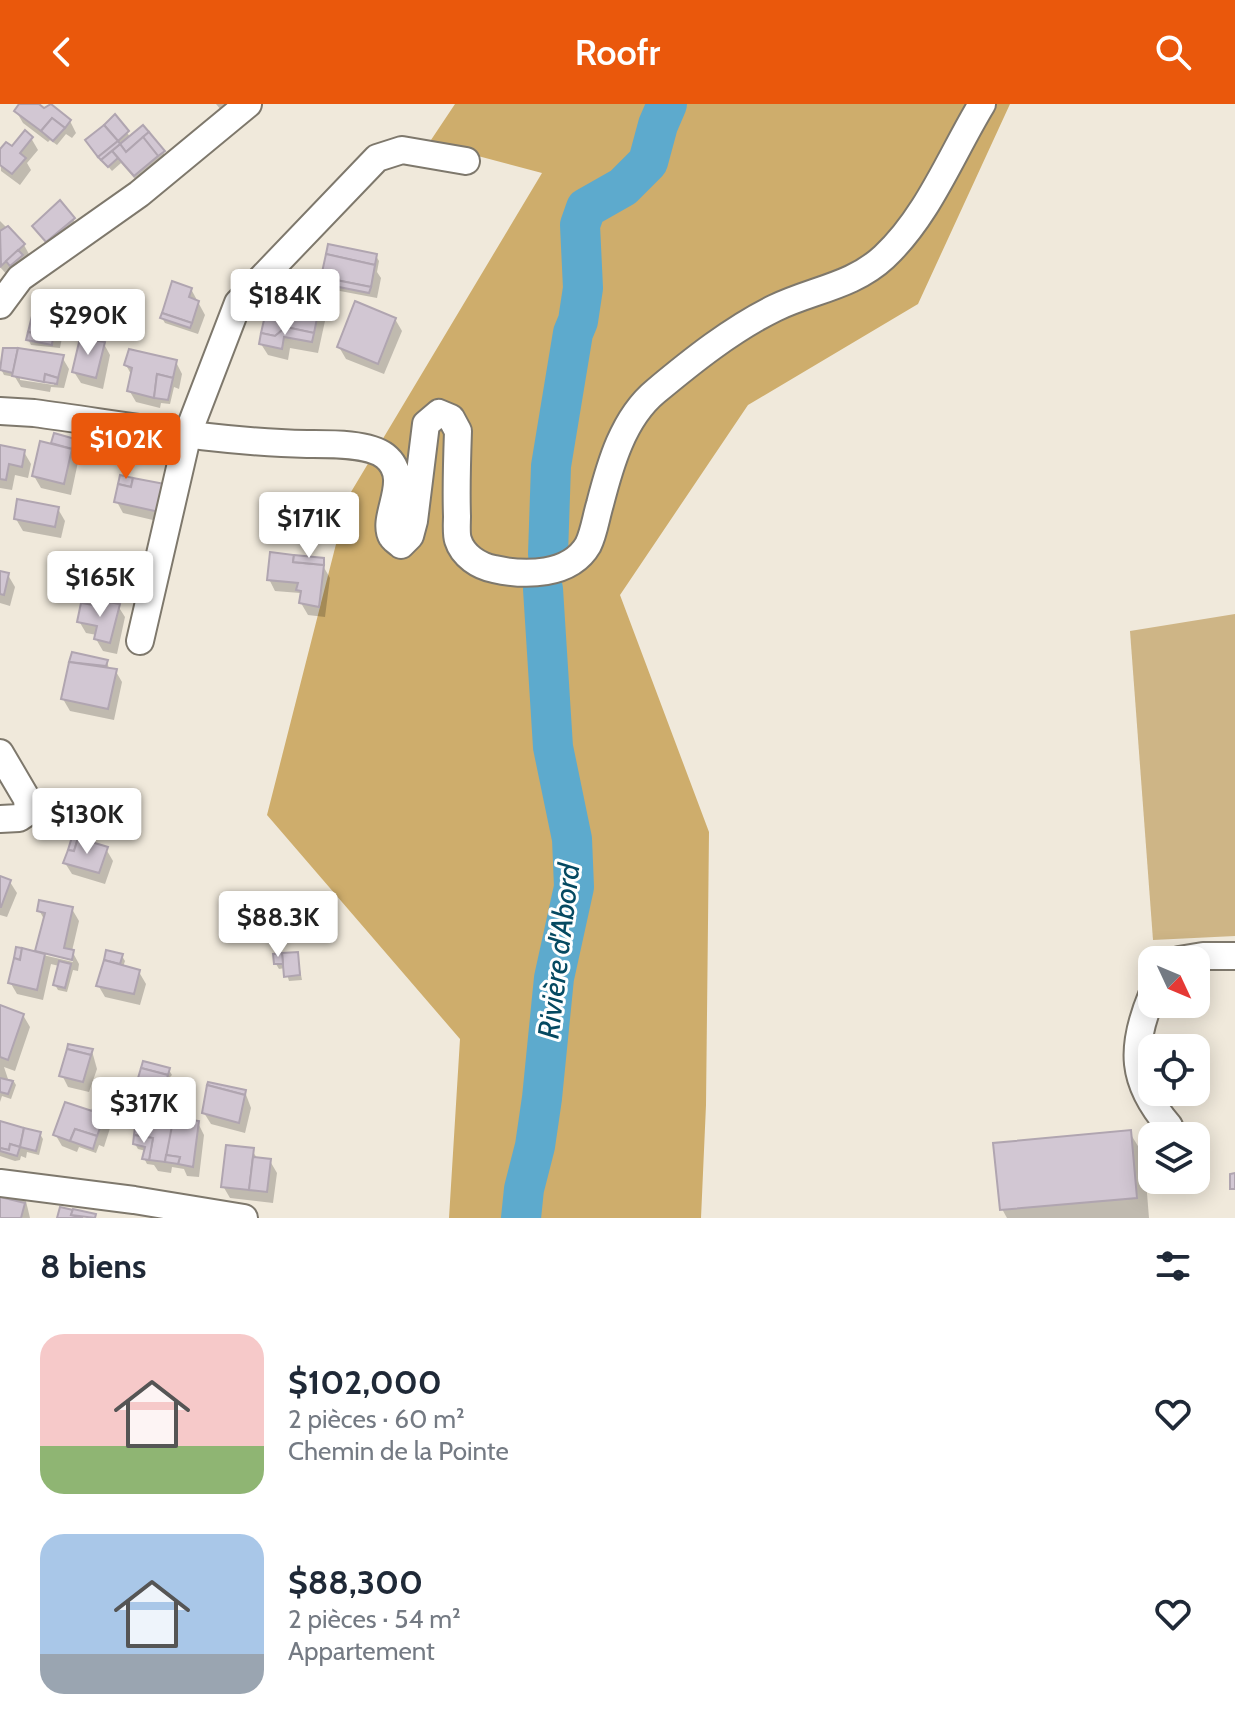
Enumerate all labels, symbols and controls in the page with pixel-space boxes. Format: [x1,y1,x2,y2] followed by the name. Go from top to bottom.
[40,30,84,74] icon: back
[575,30,660,74] text: Roofr
[1151,30,1195,74] icon: search
[229,269,341,337] pin: $184K
[249,279,321,311] text: $184K
[32,289,144,357] pin: $290K
[49,299,127,331] text: $290K
[70,413,182,481] pin: $102K
[89,423,163,455] text: $102K
[253,492,365,560] pin: $171K
[277,502,341,534] text: $171K
[44,551,156,619] pin: $165K
[65,561,135,593] text: $165K
[31,788,143,856] pin: $130K
[50,798,124,830] text: $130K
[529,860,588,1041] water label: Rivière d'Abord
[213,891,343,959] pin: $88.3K
[237,901,319,933] text: $88.3K
[1138,946,1210,1018] north arrow
[1138,946,1210,1194] map controls
[1138,1034,1210,1106] button: locate
[88,1077,200,1145] pin: $317K
[110,1087,178,1119] text: $317K
[1138,1122,1210,1194] button: layers
[1151,1244,1195,1288] icon: filters
[40,1245,146,1287] text: 8 biens
[288,1361,442,1403] text: $102,000
[104,1366,200,1462] icon: home
[1151,1392,1195,1436] icon: heart
[288,1403,465,1435] text: 2 pièces · 60 m²
[288,1435,509,1467] text: Chemin de la Pointe
[288,1561,423,1603] text: $88,300
[104,1566,200,1662] icon: home
[1151,1592,1195,1636] icon: heart
[288,1603,461,1635] text: 2 pièces · 54 m²
[288,1635,435,1667] text: Appartement

